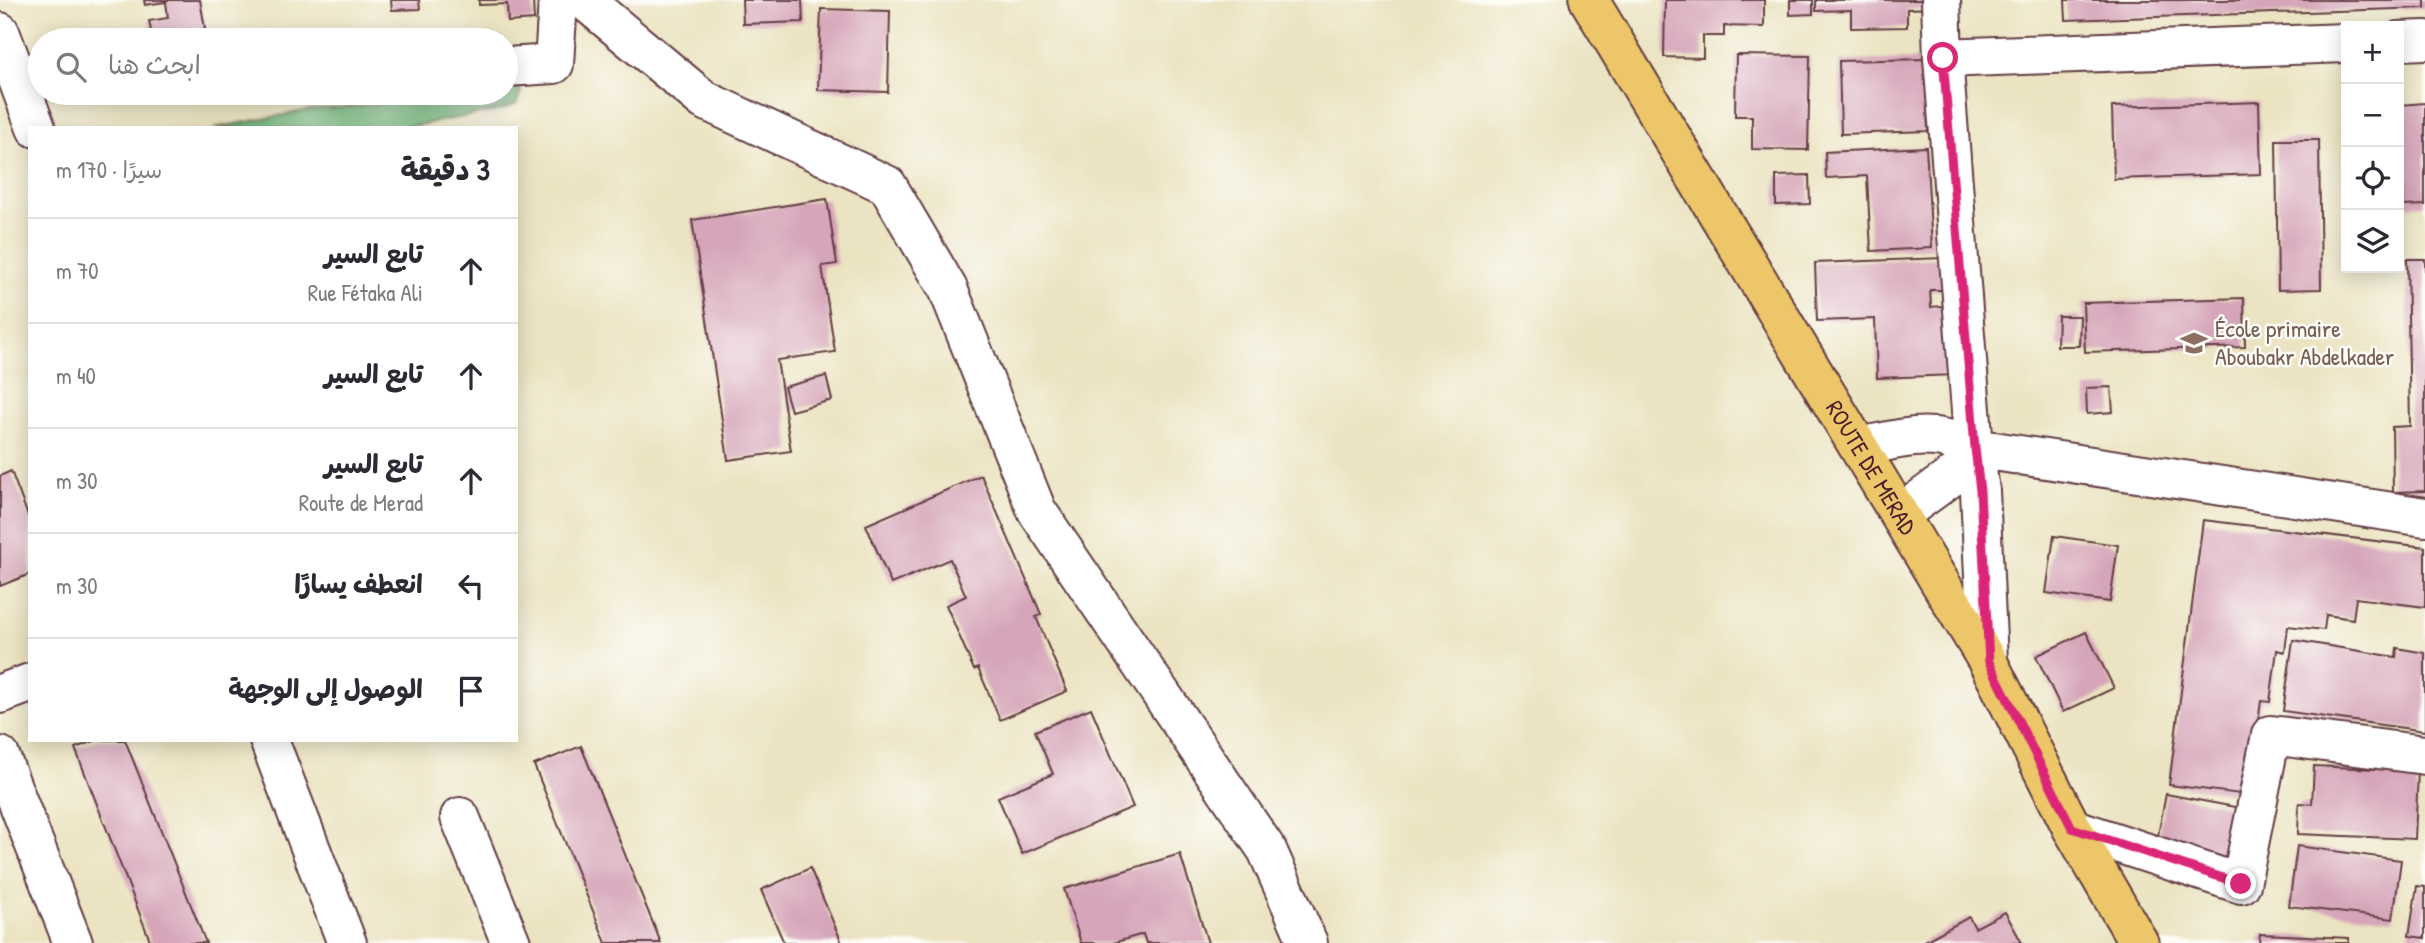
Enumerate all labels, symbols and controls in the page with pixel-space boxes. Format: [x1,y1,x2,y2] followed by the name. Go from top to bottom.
[2341,21,2404,273] map controls
[2341,21,2404,84] button: +
[28,28,518,105] search box
[1927,42,1958,73] route start
[108,47,201,82] text: ابحث هنا
[52,48,90,86] icon: search
[2341,84,2404,147] button: −
[2341,147,2404,210] button: locate
[400,149,490,189] text: 3 دقيقة
[56,154,162,185] text: سيرًا · 170 m
[2341,210,2404,273] button: layers
[324,236,423,271] text: تابع السير
[452,252,490,290] icon: ahead
[56,255,99,286] text: 70 m
[308,277,423,308] text: Rue Fétaka Ali
[2215,312,2394,372] place label: École primaire Aboubakr Abdelkader
[2179,328,2209,358] school or university icon: École primaire Aboubakr Abdelkader
[324,356,423,391] text: تابع السير
[452,357,490,395] icon: ahead
[56,360,96,391] text: 40 m
[1819,394,1925,541] street label: ROUTE DE MERAD
[324,446,423,481] text: تابع السير
[452,462,490,500] icon: ahead
[56,465,98,496] text: 30 m
[299,487,423,518] text: Route de Merad
[294,566,423,601] text: انعطف يسارًا
[452,567,490,605] icon: left
[56,570,98,601] text: 30 m
[228,671,423,706] text: الوصول إلى الوجهة
[452,672,490,710] icon: arrive
[2225,868,2256,899] route end

